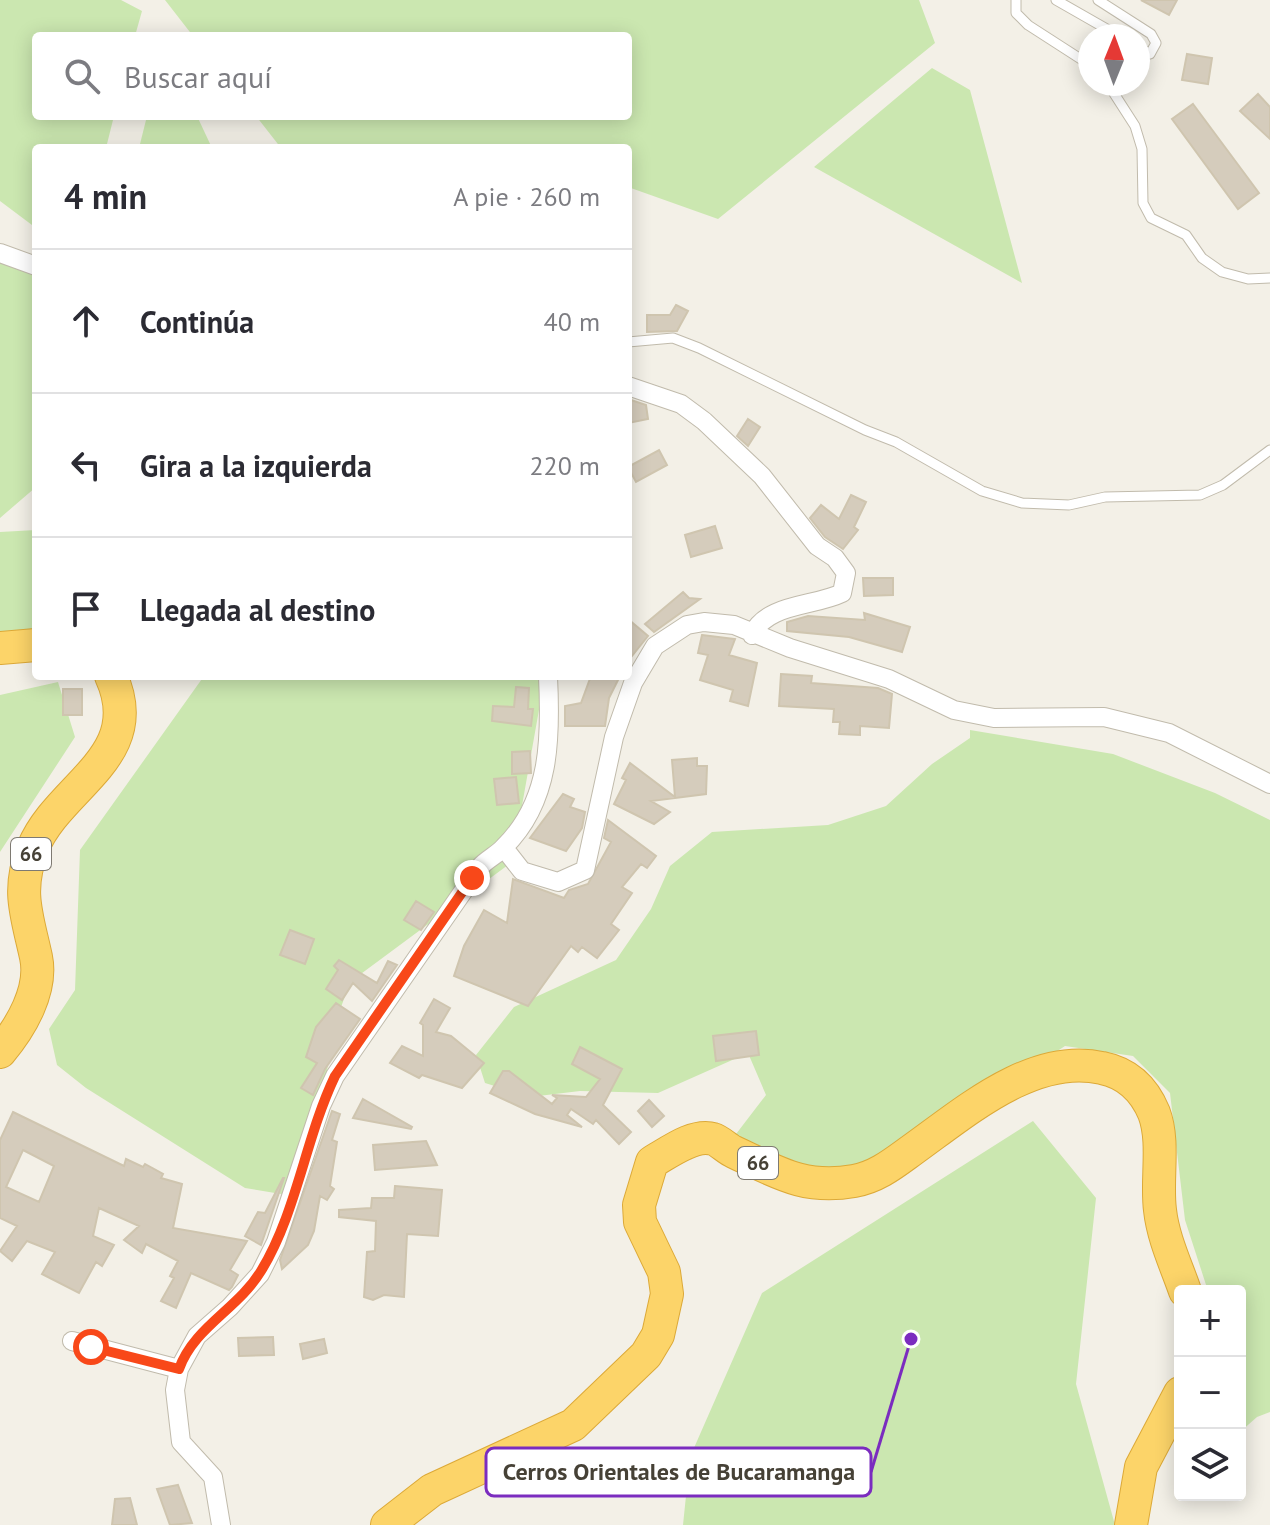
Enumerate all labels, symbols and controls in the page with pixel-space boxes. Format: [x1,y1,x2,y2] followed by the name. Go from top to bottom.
[1078,24,1150,96] north arrow
[32,32,632,120] search box
[60,54,104,98] icon: search
[124,57,272,96] text: Buscar aquí
[64,174,147,218] text: 4 min
[453,180,600,213] text: A pie · 260 m
[64,299,108,343] icon: ahead
[140,302,254,341] text: Continúa
[544,305,600,338] text: 40 m
[64,443,108,487] icon: left
[140,446,372,485] text: Gira a la izquierda
[529,449,600,482] text: 220 m
[64,587,108,631] icon: arrive
[140,590,375,629] text: Llegada al destino
[11,838,51,870] road number: 66
[454,860,490,896] route end
[738,1147,778,1179] road number: 66
[1174,1285,1246,1501] map controls
[1174,1285,1246,1357] button: +
[73,1329,109,1365] route start
[1174,1357,1246,1429] button: −
[1174,1429,1246,1501] button: layers
[486,1448,871,1496] callout: Cerros Orientales de Bucaramanga
[503,1456,855,1487] text: Cerros Orientales de Bucaramanga

